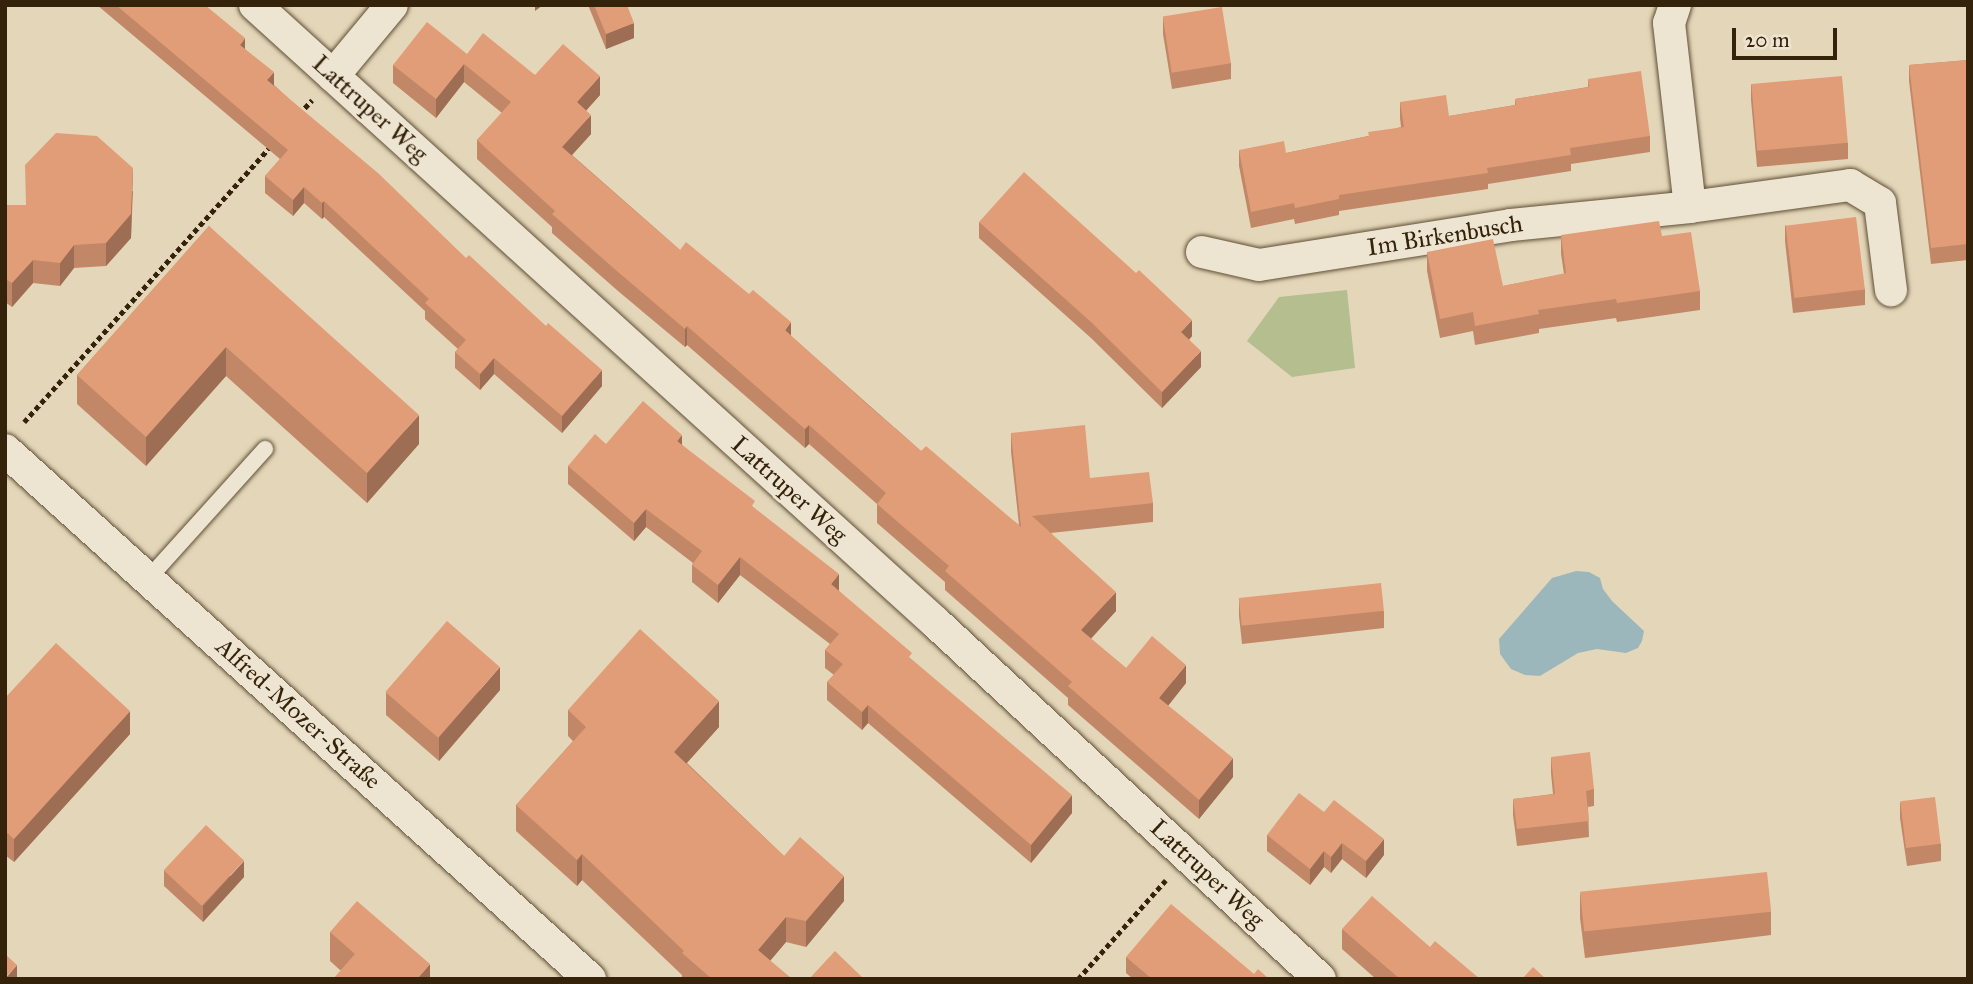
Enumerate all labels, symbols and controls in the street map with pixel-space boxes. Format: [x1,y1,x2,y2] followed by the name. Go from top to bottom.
[1735,14,1840,58] scale bar
[1745,27,1790,53] text: 20 m
[306,49,434,169] street label: Lattruper Weg
[1365,209,1525,263] street label: Im Birkenbusch
[725,430,853,550] street label: Lattruper Weg
[210,632,386,796] street label: Alfred-Mozer-Straße
[1144,814,1270,934] street label: Lattruper Weg

